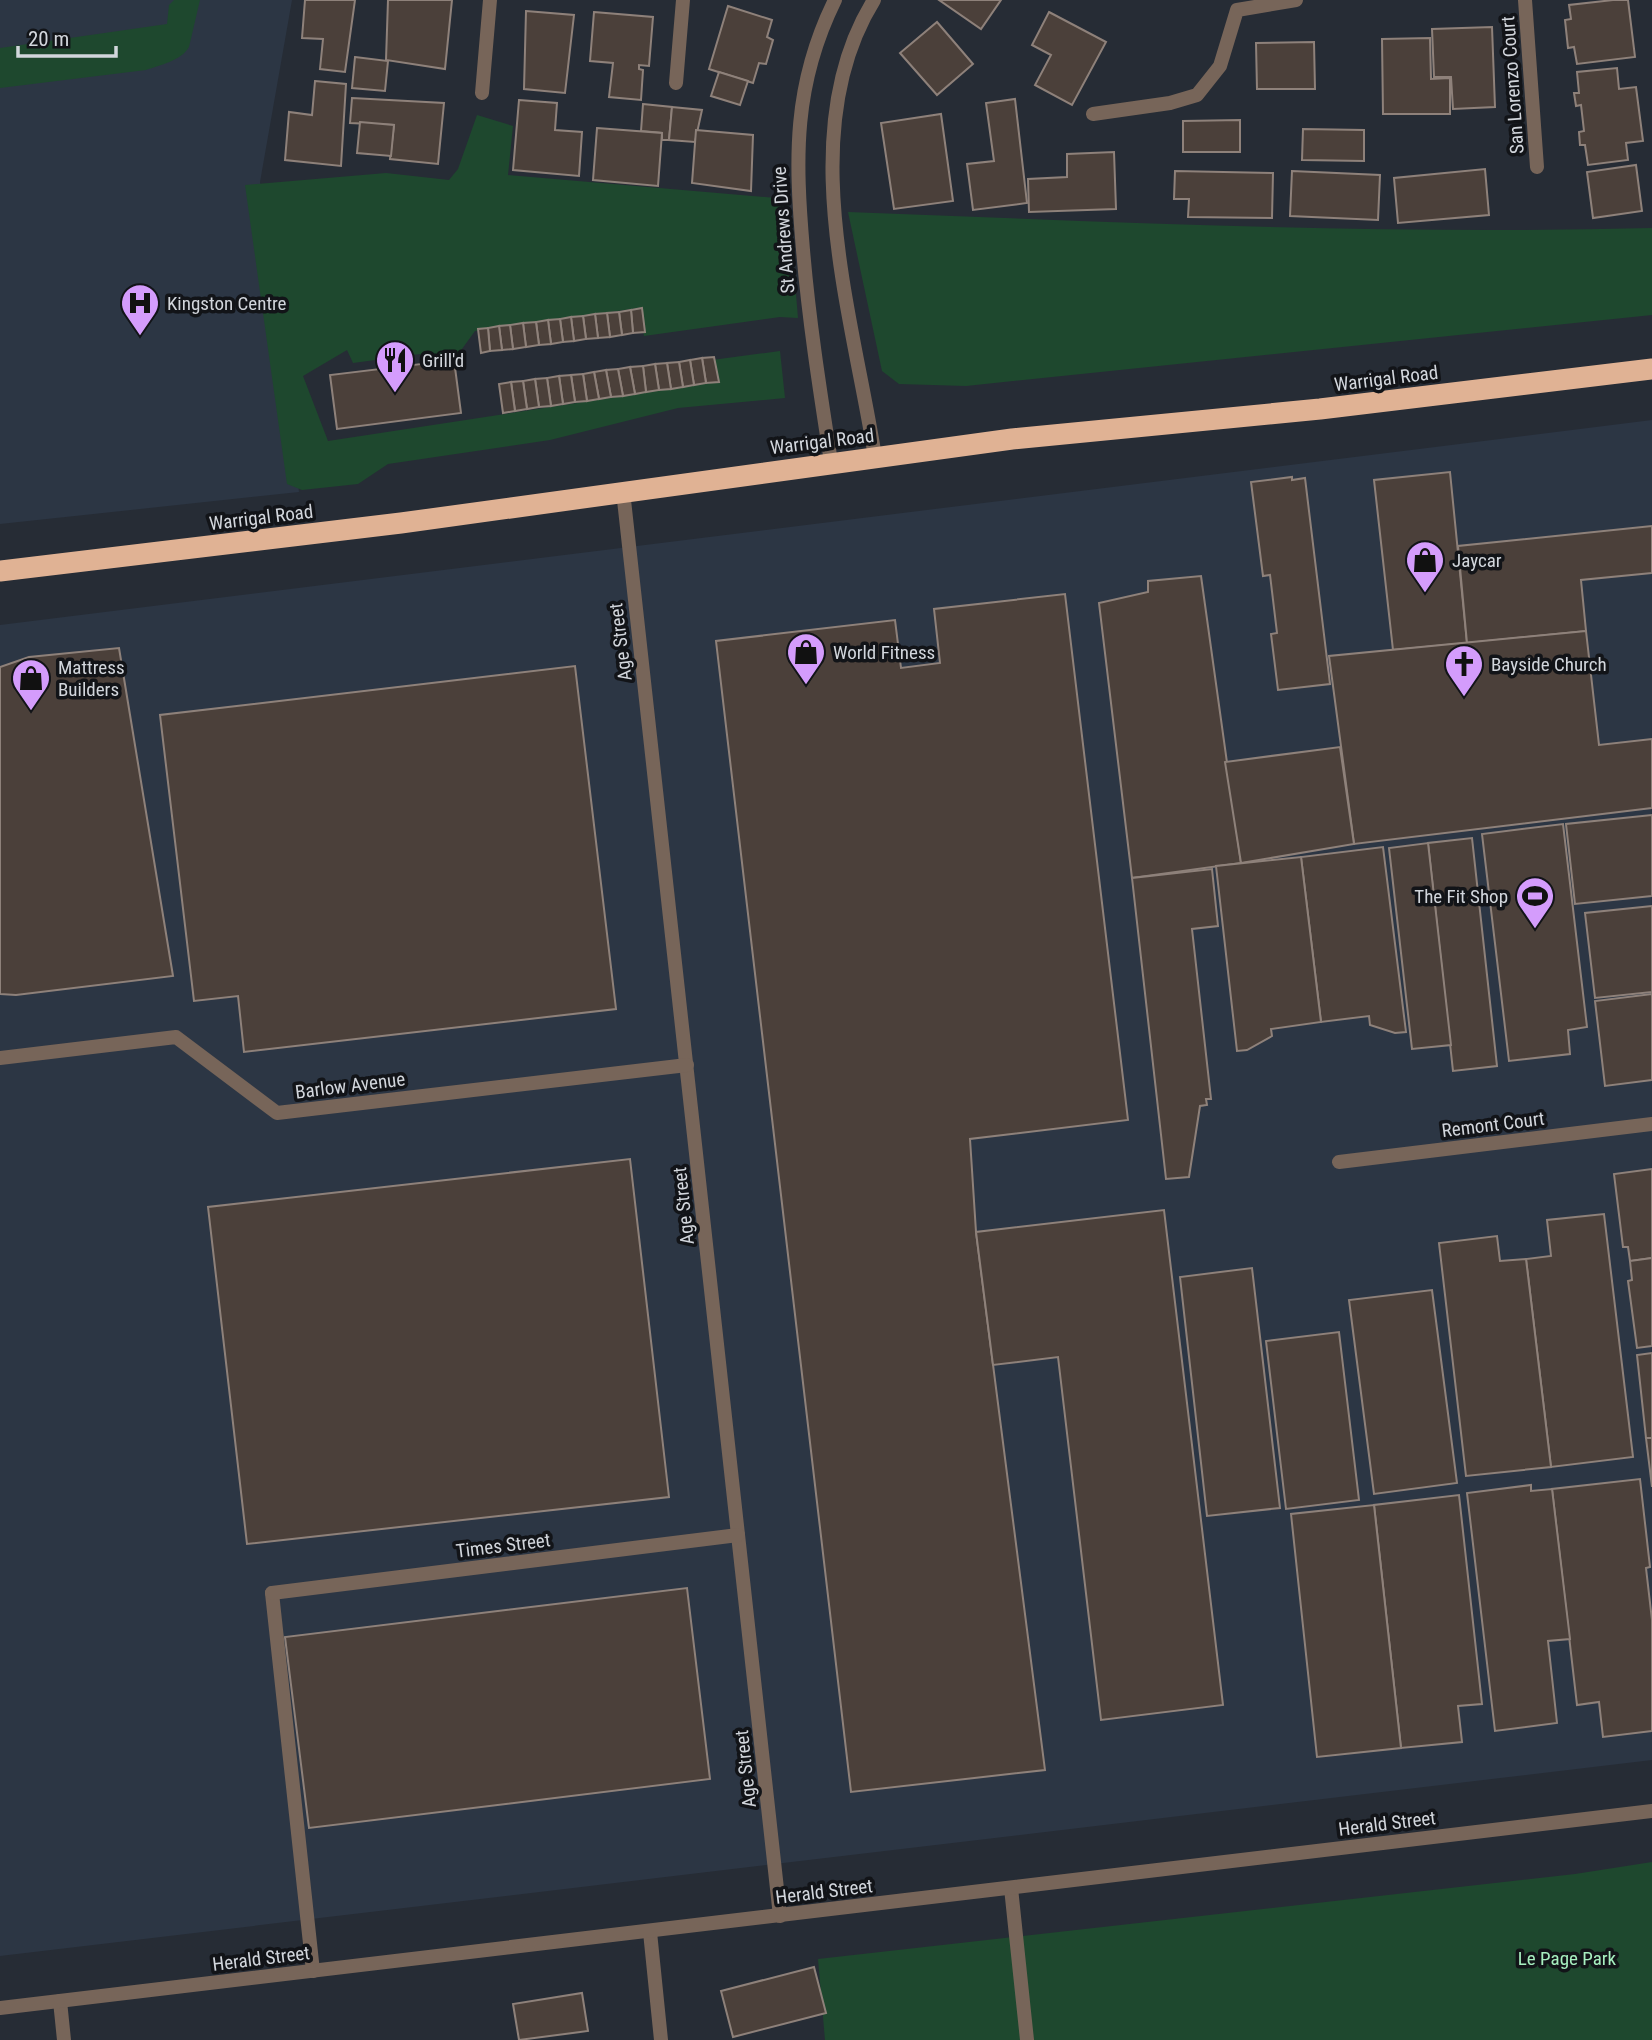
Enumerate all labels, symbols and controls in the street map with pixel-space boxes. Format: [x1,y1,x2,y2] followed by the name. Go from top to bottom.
[18,14,116,58] scale bar
[1496,15,1529,155] street label: San Lorenzo Court
[28,27,69,51] text: 20 m
[768,166,799,294] street label: St Andrews Drive
[119,282,161,337] hospital icon: Kingston Centre
[167,292,287,315] place label: Kingston Centre
[374,339,416,394] restaurant icon: Grill'd
[422,349,464,372] place label: Grill'd
[1333,361,1439,396] street label: Warrigal Road
[769,424,875,459] street label: Warrigal Road
[208,500,314,535] street label: Warrigal Road
[1404,539,1446,594] shop icon: Jaycar
[1452,549,1502,572] place label: Jaycar
[604,602,637,682] street label: Age Street
[785,631,827,686] shop icon: World Fitness
[833,641,935,664] place label: World Fitness
[1443,643,1485,698] church icon: Bayside Church
[1491,653,1607,676] place label: Bayside Church
[58,656,125,701] place label: Mattress Builders
[10,657,52,712] shop icon: Mattress Builders
[1514,875,1556,930] sports icon: The Fit Shop
[1414,885,1508,908] place label: The Fit Shop
[294,1067,406,1104] street label: Barlow Avenue
[1440,1107,1546,1142] street label: Remont Court
[668,1166,699,1246] street label: Age Street
[455,1528,552,1563] street label: Times Street
[730,1729,761,1809] street label: Age Street
[1337,1806,1437,1841] street label: Herald Street
[774,1874,874,1909] street label: Herald Street
[211,1941,311,1976] street label: Herald Street
[1518,1947,1617,1970] park label: Le Page Park

